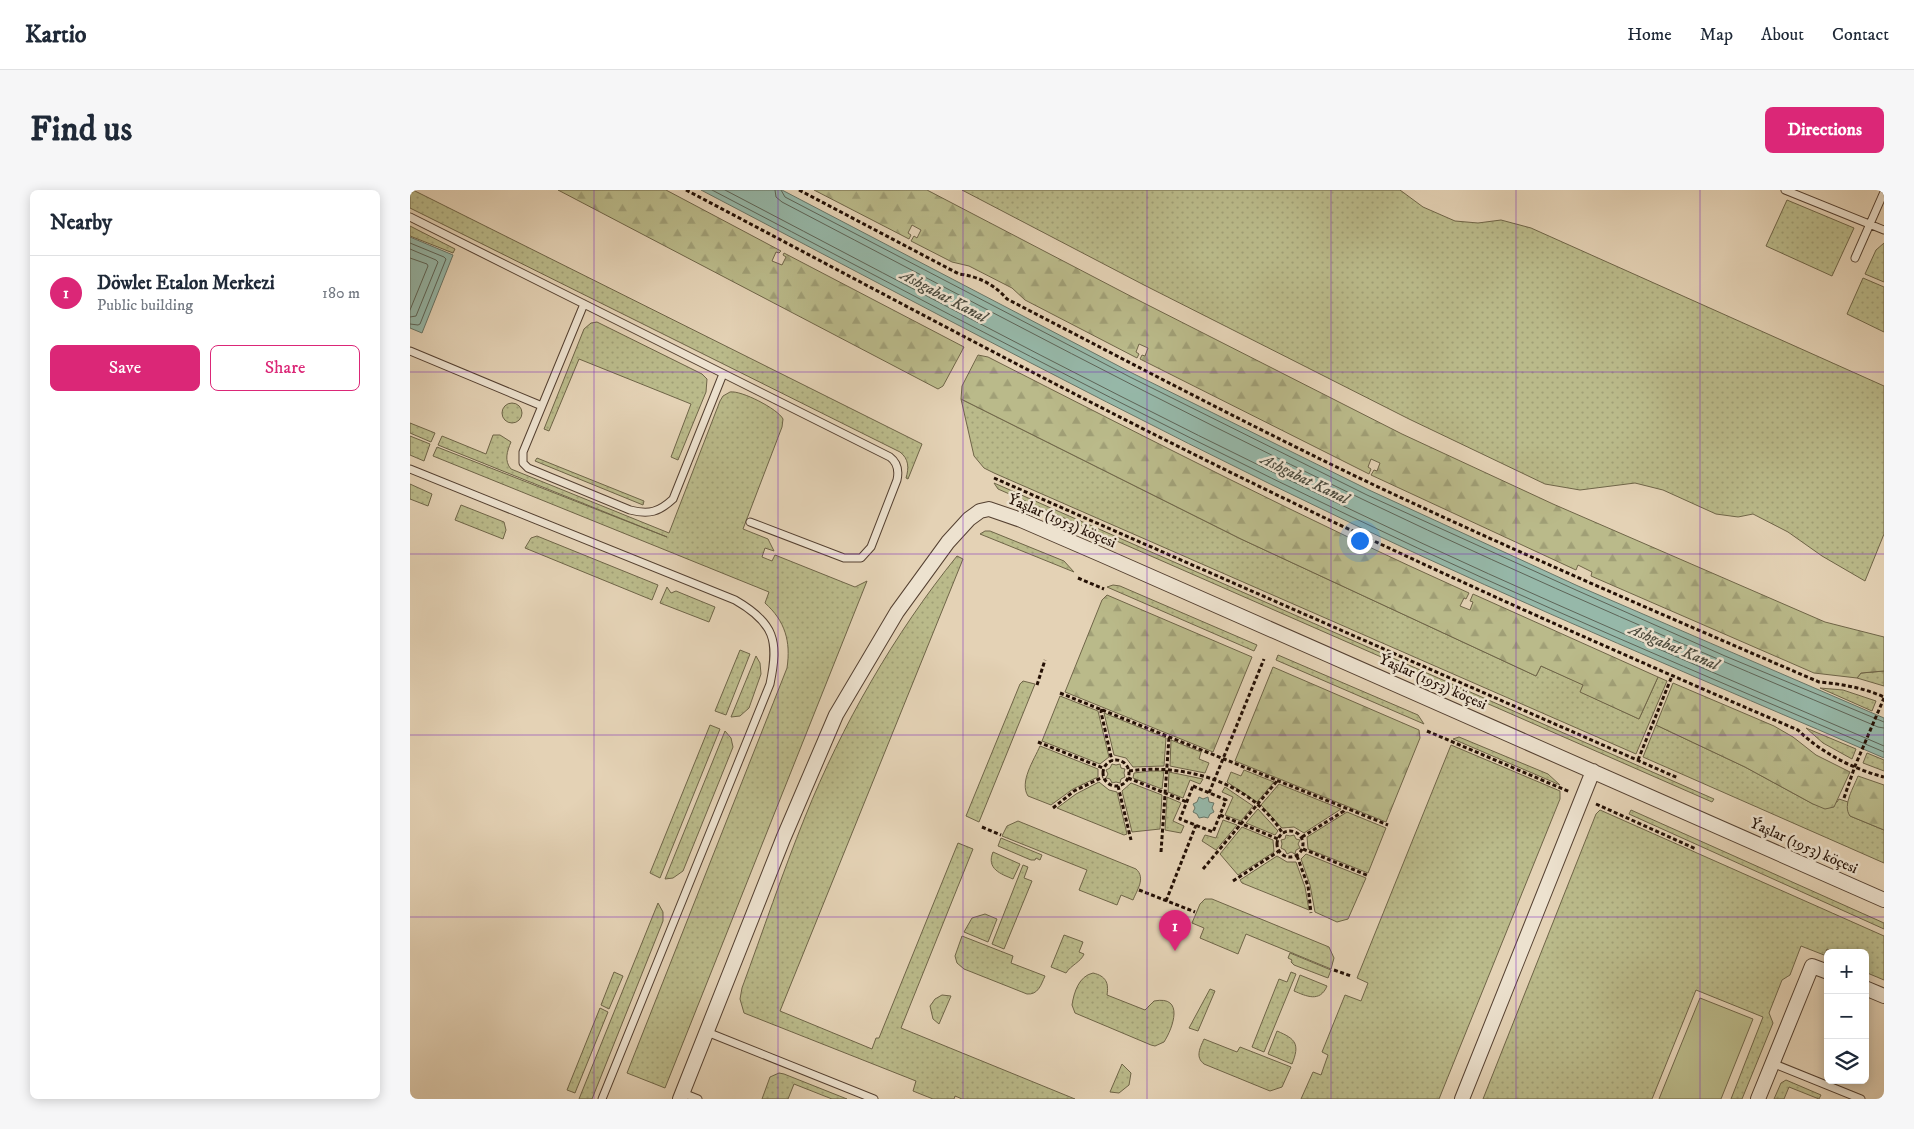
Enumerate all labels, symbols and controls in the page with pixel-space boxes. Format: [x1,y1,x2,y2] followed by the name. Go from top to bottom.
[25,20,87,50] text: Kartio
[1627,24,1672,46] text: Home
[1700,24,1733,46] text: Map
[1761,24,1804,46] text: About
[1832,24,1889,46] text: Contact
[1765,107,1884,153] button: Directions
[30,108,132,152] text: Find us
[50,210,112,236] text: Nearby
[895,264,992,328] water label: Ashgabat Kanal
[97,272,275,295] text: Döwlet Etalon Merkezi
[63,283,69,303] text: 1
[322,283,360,303] text: 180 m
[97,295,193,315] text: Public building
[50,345,200,391] button: Save
[210,345,360,391] button: Share
[1256,448,1354,510] water label: Ashgabat Kanal
[1005,489,1120,552] street label: Ýaşlar (1953) köçesi
[1347,528,1373,554] your location
[1624,618,1724,676] water label: Ashgabat Kanal
[1376,649,1490,714] street label: Ýaşlar (1953) köçesi
[1747,813,1861,878] street label: Ýaşlar (1953) köçesi
[1159,910,1191,951] pin: 1
[1824,949,1869,1084] map controls
[1824,949,1869,994] button: +
[1824,994,1869,1039] button: −
[1824,1039,1869,1084] button: layers

